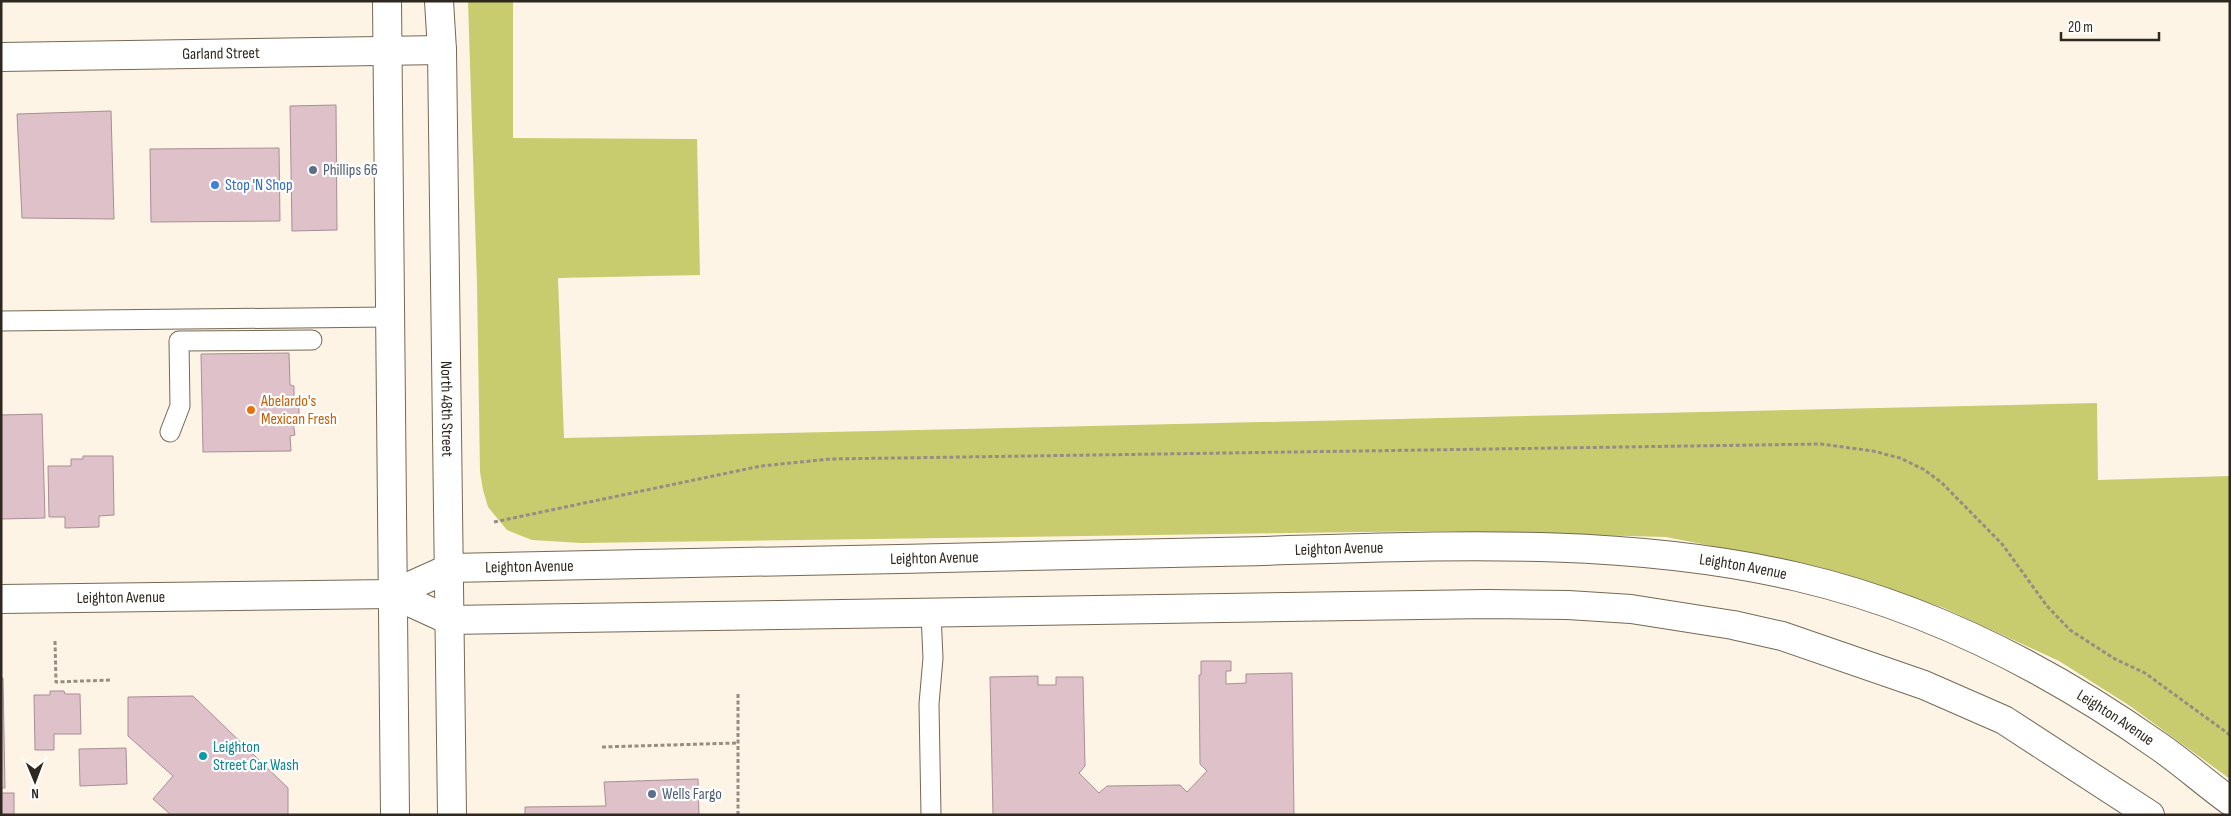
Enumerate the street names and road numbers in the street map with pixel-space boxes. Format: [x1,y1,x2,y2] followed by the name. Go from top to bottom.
[182,43,260,64] street label: Garland Street
[437,361,457,457] street label: North 48th Street
[1295,538,1384,559] street label: Leighton Avenue
[890,548,979,569] street label: Leighton Avenue
[1698,550,1789,584] street label: Leighton Avenue
[485,556,574,577] street label: Leighton Avenue
[77,587,165,608] street label: Leighton Avenue
[2073,686,2158,750] street label: Leighton Avenue

